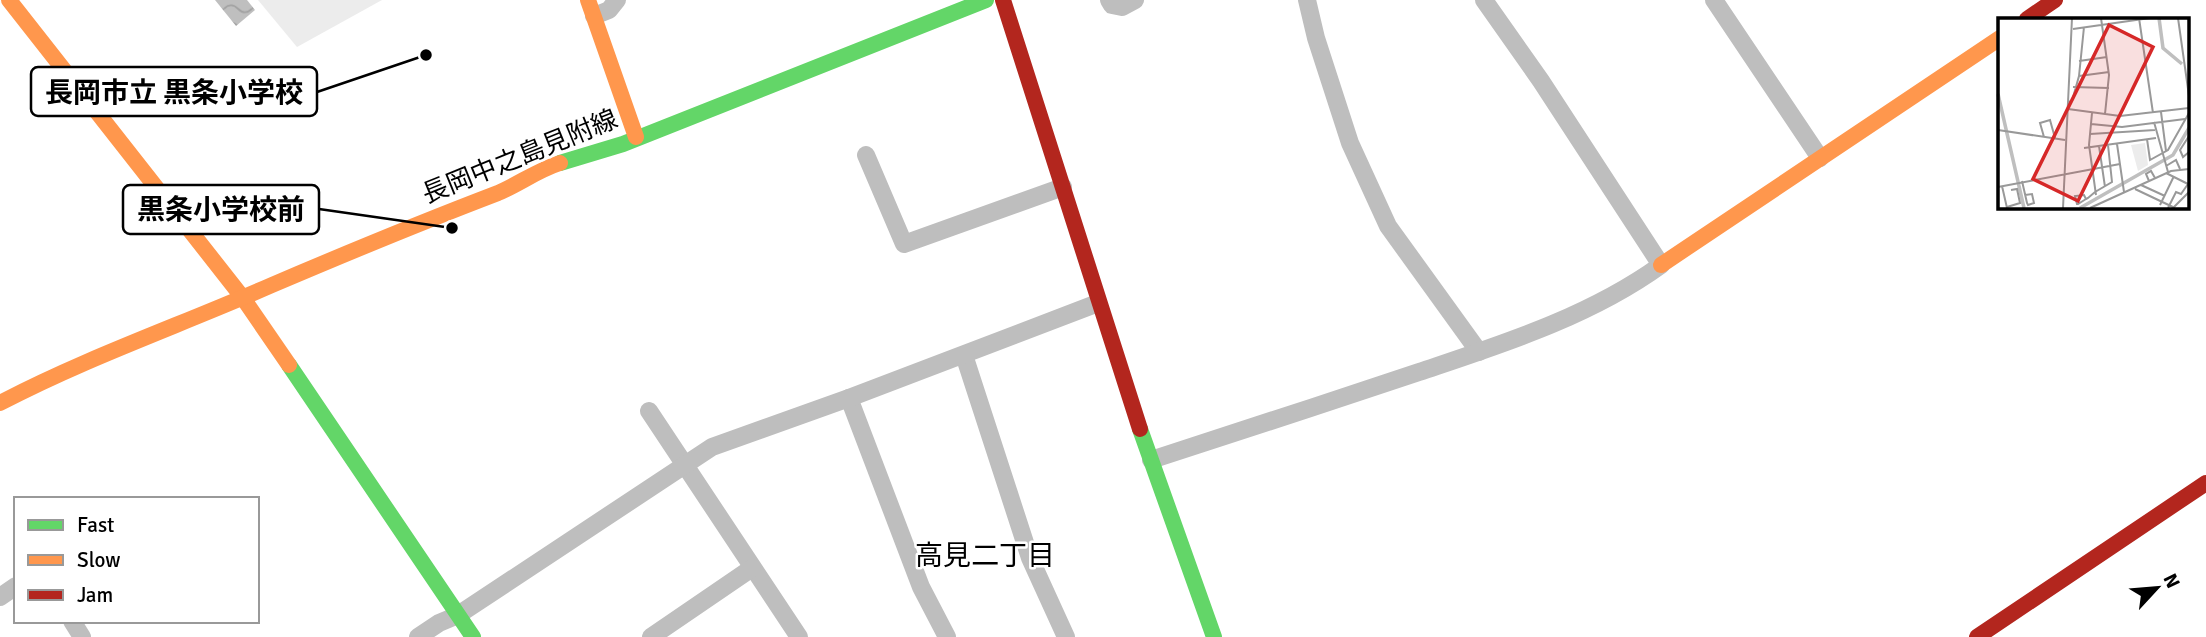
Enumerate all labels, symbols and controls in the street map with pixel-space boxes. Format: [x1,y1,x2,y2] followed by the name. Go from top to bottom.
[1998,18,2188,208] inset map
[31,67,317,116] callout: 長岡市立 黒条小学校
[45,76,303,110] text: 長岡市立 黒条小学校
[418,103,622,211] street label: 長岡中之島見附線
[123,185,319,234] callout: 黒条小学校前
[137,193,305,227] text: 黒条小学校前
[14,497,259,623] legend
[77,512,114,538] text: Fast
[915,539,1055,573] district label: 高見二丁目
[77,547,121,573] text: Slow
[2122,553,2192,623] north arrow
[2158,570,2185,592] text: N
[77,582,113,608] text: Jam

